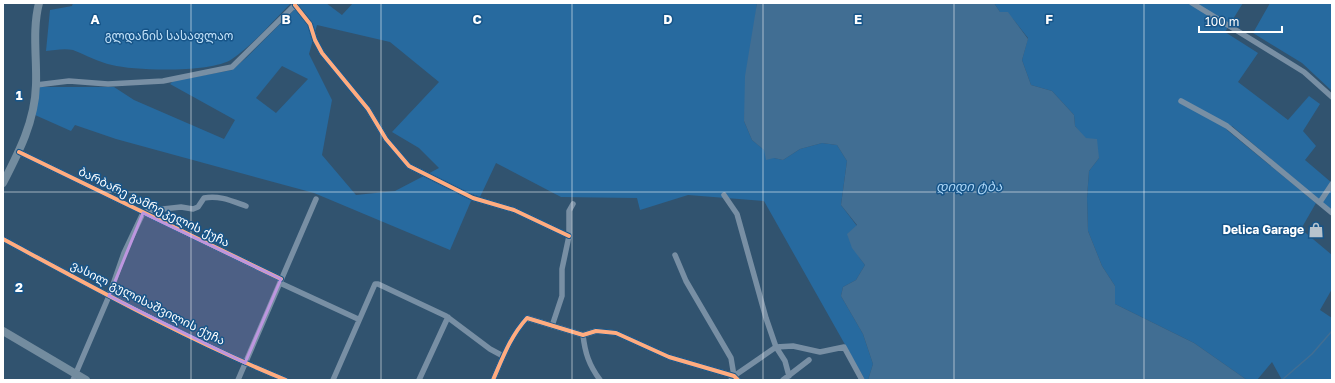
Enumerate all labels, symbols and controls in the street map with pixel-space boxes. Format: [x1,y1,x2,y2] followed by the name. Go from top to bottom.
[1199,8,1282,34] scale bar
[90,11,100,27] text: A
[281,11,291,27] text: B
[472,11,482,27] text: C
[663,11,673,27] text: D
[854,11,862,27] text: E
[1045,11,1053,27] text: F
[1205,14,1239,29] text: 100 m
[105,28,233,44] park label: გლდანის სასაფლაო
[16,87,23,103] text: 1
[76,163,232,251] street label: ბარბარე გამრეკელის ქუჩა
[936,178,1003,195] water label: დიდი ტბა
[1307,221,1325,239] shop icon: Delica Garage
[1222,222,1304,237] place label: Delica Garage
[68,257,228,349] street label: ვასილ გულისაშვილის ქუჩა
[15,279,23,295] text: 2

